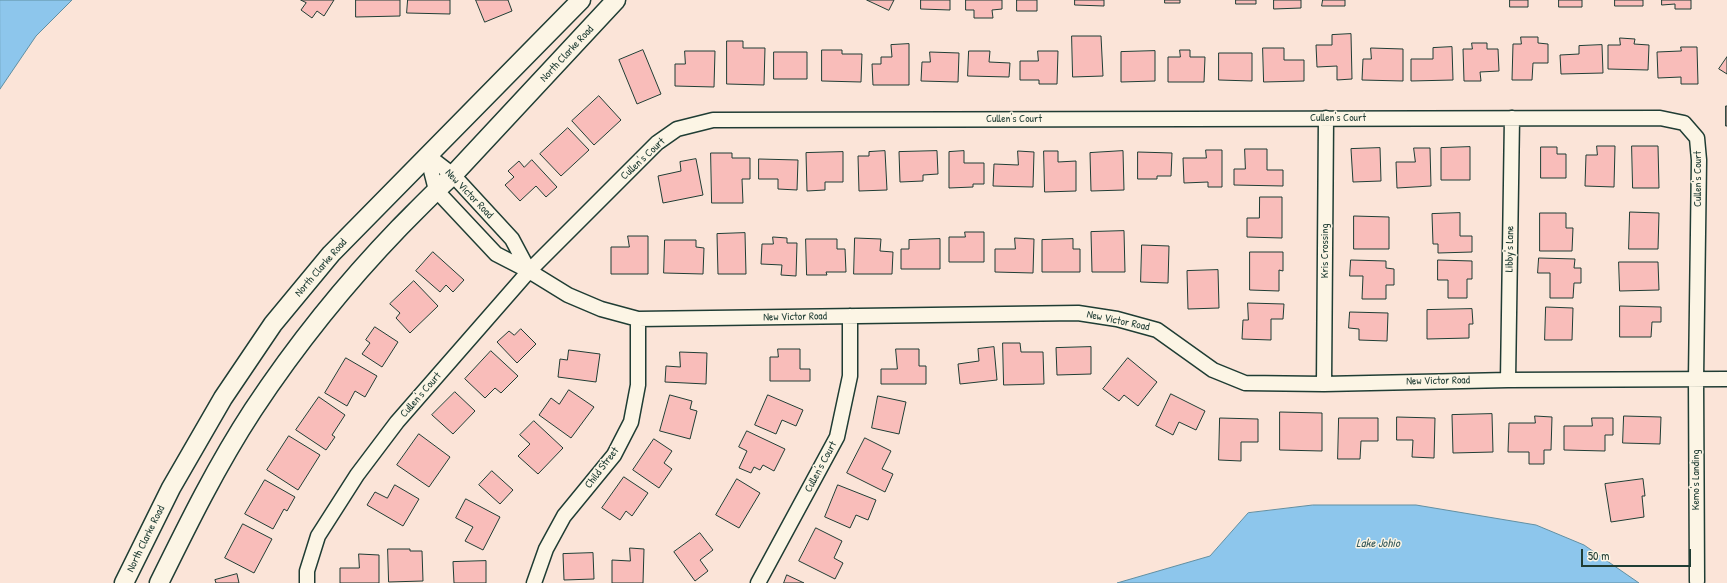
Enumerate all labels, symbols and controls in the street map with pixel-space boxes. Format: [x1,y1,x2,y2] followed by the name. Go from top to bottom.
[537,23,597,85] street label: North Clarke Road
[1310,111,1366,125] street label: Cullen's Court
[986,112,1042,126] street label: Cullen's Court
[618,135,668,183] street label: Cullen's Court
[1691,151,1705,207] street label: Cullen's Court
[442,166,496,222] street label: New Victor Road
[1318,224,1332,278] street label: Kris Crossing
[1503,226,1517,272] street label: Libby's Lane
[292,236,350,300] street label: North Clarke Road
[1085,308,1151,334] street label: New Victor Road
[763,310,827,324] street label: New Victor Road
[398,370,444,420] street label: Cullen's Court
[1406,374,1470,388] street label: New Victor Road
[802,439,840,495] street label: Cullen's Court
[582,445,622,491] street label: Child Street
[1689,450,1703,510] street label: Kemo's Landing
[124,504,168,574] street label: North Clarke Road
[1356,537,1400,551] water label: Lake Johio
[1583,541,1693,567] scale bar
[1588,547,1609,564] text: 50 m

